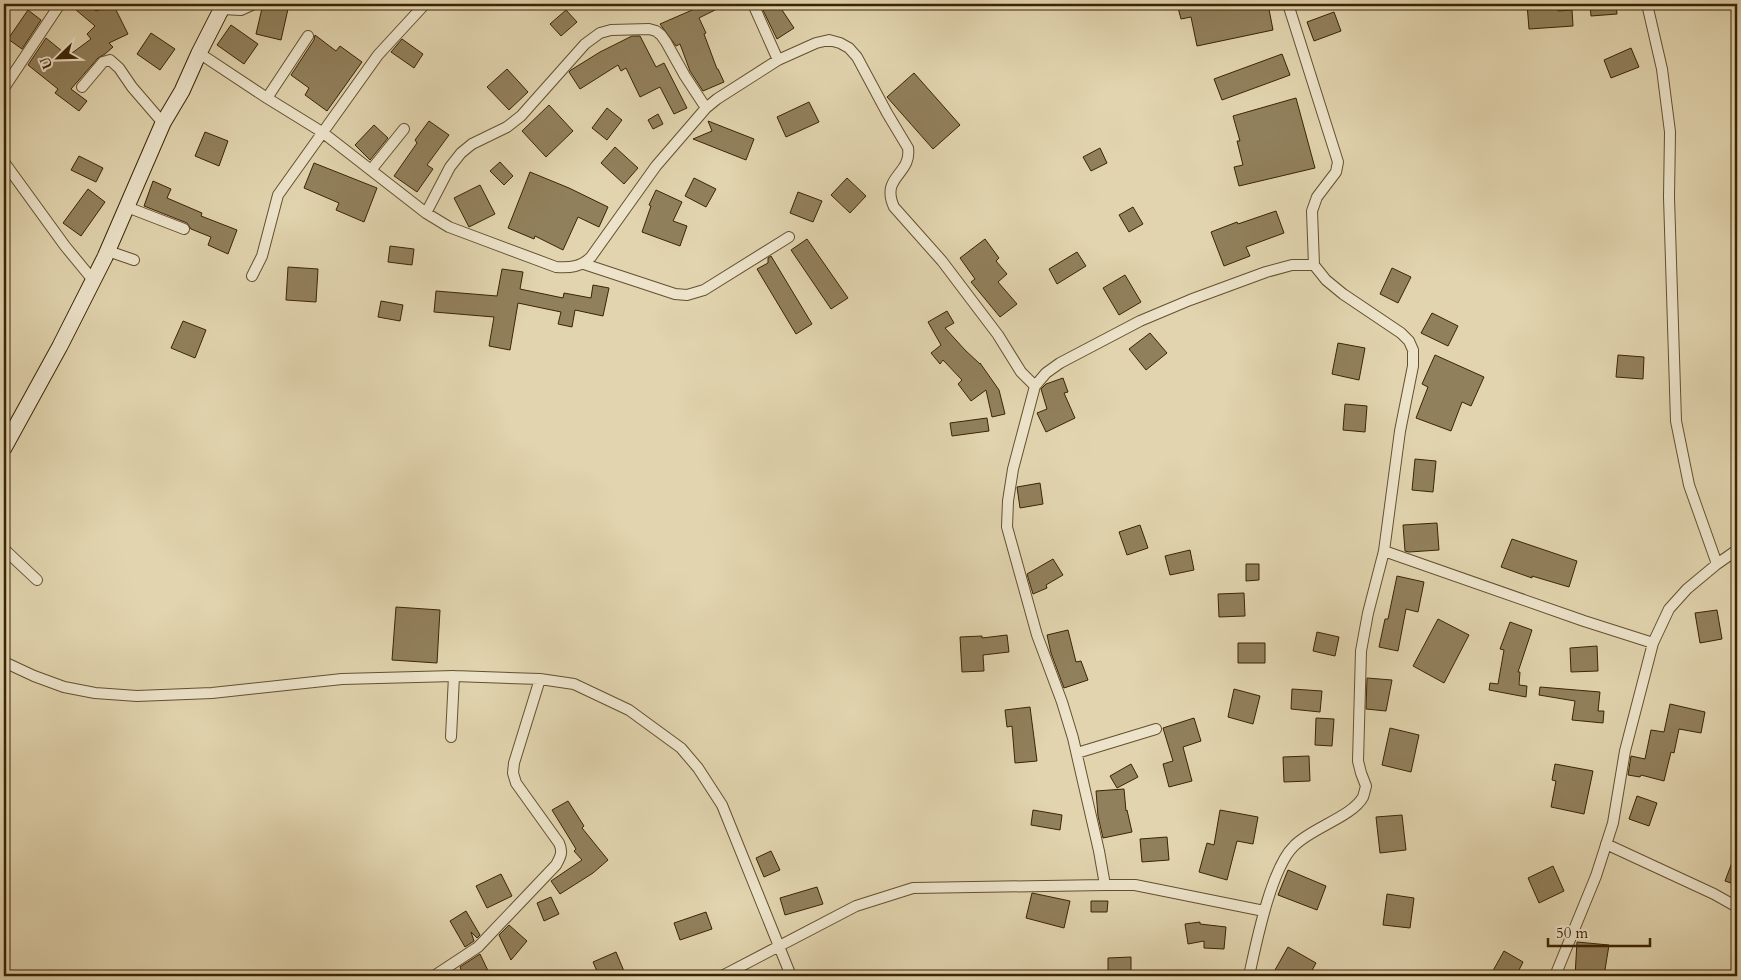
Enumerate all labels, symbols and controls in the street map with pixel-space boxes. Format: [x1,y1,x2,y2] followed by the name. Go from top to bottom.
[32,32,82,82] north arrow
[35,53,57,72] text: U
[1548,915,1651,947] scale bar
[1556,923,1588,943] text: 50 m

